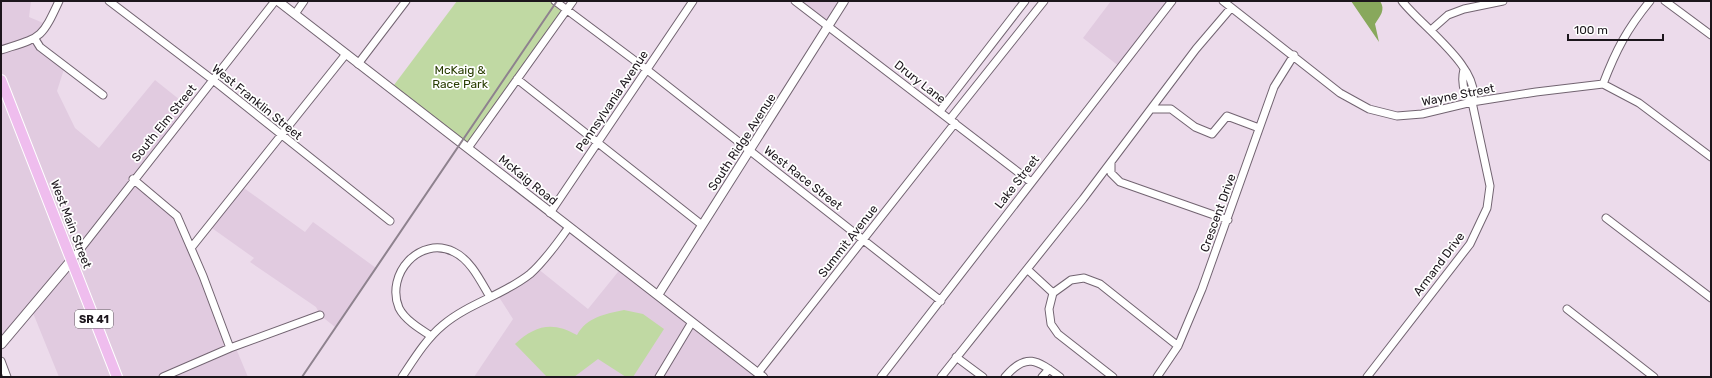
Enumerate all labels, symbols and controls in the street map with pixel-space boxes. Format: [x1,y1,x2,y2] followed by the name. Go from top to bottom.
[1568,16,1663,42] scale bar
[1574,23,1608,37] text: 100 m
[573,48,651,154] street label: Pennsylvania Avenue
[892,58,949,107] street label: Drury Lane
[209,61,305,143] street label: West Franklin Street
[432,63,489,91] park label: McKaig & Race Park
[129,81,200,164] street label: South Elm Street
[1420,81,1496,109] street label: Wayne Street
[705,91,779,193] street label: South Ridge Avenue
[761,143,845,213] street label: West Race Street
[496,152,560,208] street label: McKaig Road
[992,152,1042,211] street label: Lake Street
[1197,172,1239,254] street label: Crescent Drive
[48,178,94,271] street label: West Main Street
[815,202,881,280] street label: Summit Avenue
[1411,229,1468,299] street label: Armand Drive
[75,310,113,328] road number: SR 41

